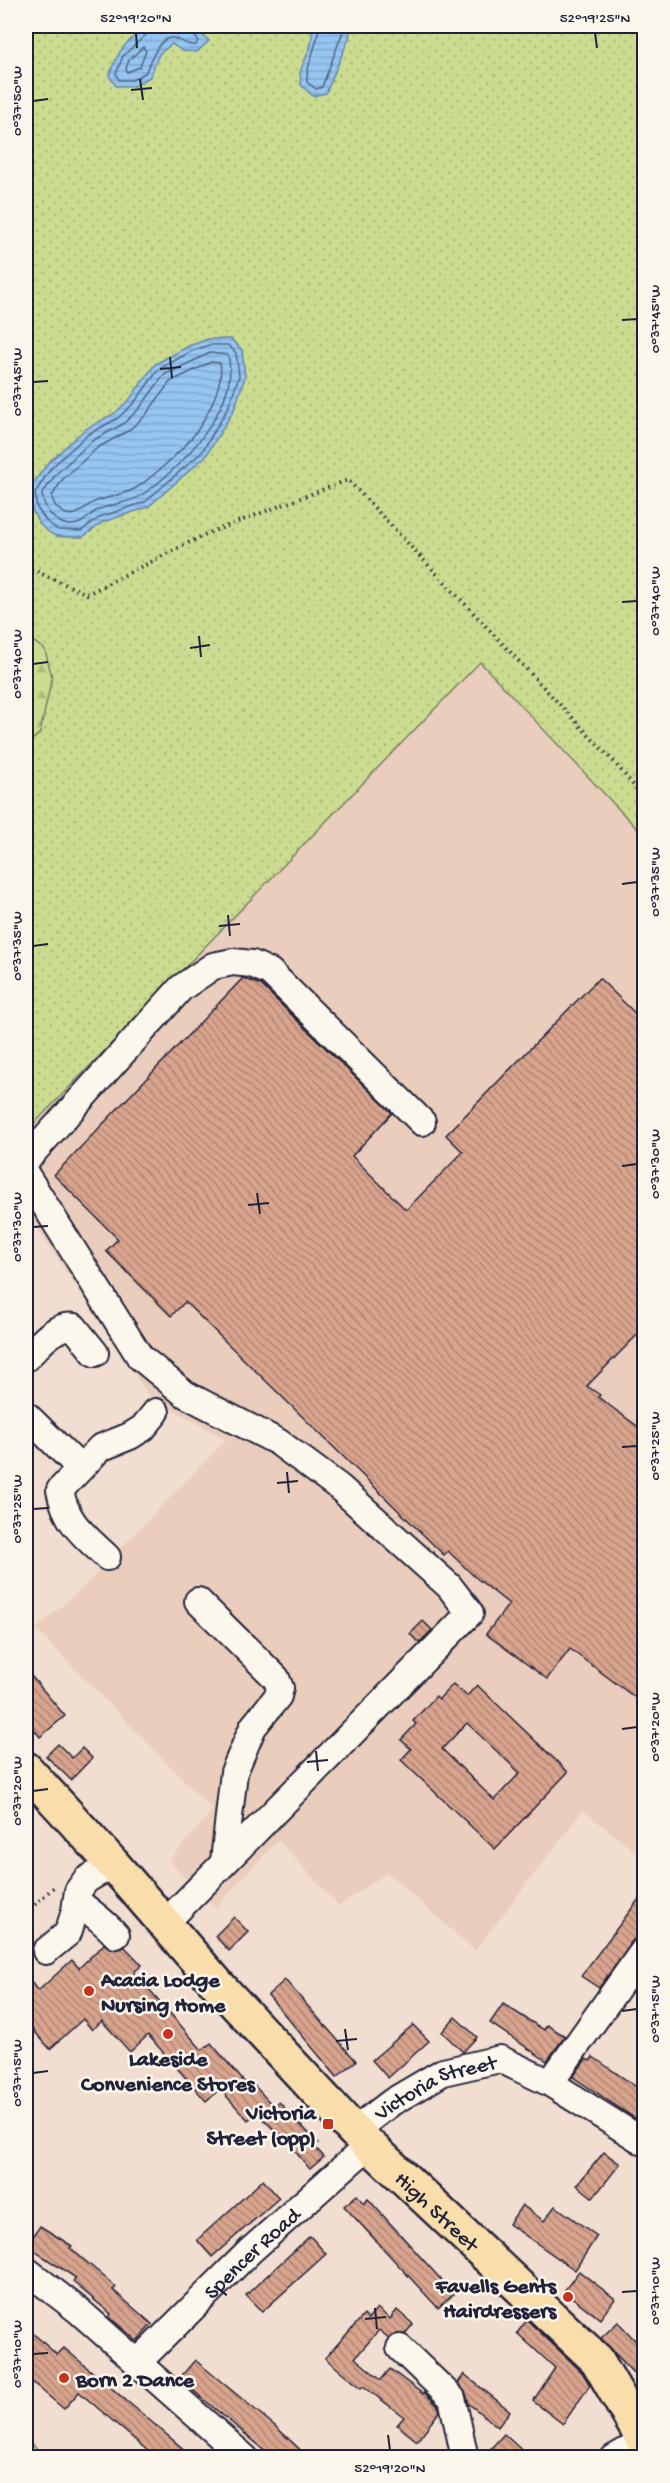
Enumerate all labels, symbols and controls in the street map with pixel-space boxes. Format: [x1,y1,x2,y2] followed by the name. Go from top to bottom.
[100,10,172,28] text: 52°19'20"N
[560,10,631,28] text: 52°19'25"N
[9,66,27,136] text: 0°37'50"W
[647,284,665,353] text: 0°37'45"W
[9,347,27,416] text: 0°37'45"W
[647,566,665,636] text: 0°37'40"W
[9,629,27,699] text: 0°37'40"W
[647,847,665,917] text: 0°37'35"W
[9,911,27,981] text: 0°37'35"W
[647,1129,665,1199] text: 0°37'30"W
[9,1192,27,1262] text: 0°37'30"W
[647,1411,665,1480] text: 0°37'25"W
[9,1474,27,1543] text: 0°37'25"W
[647,1692,665,1762] text: 0°37'20"W
[9,1756,27,1826] text: 0°37'20"W
[100,1969,226,2020] place label: Acacia Lodge Nursing Home
[647,1975,665,2043] text: 0°37'15"W
[82,1984,96,1998] marker: Acacia Lodge Nursing Home
[161,2027,175,2041] marker: Lakeside Convenience Stores
[9,2039,27,2107] text: 0°37'15"W
[80,2048,257,2099] place label: Lakeside Convenience Stores
[369,2051,501,2129] street label: Victoria Street
[207,2102,318,2153] place label: Victoria Street (opp)
[321,2117,335,2131] marker: Victoria Street (opp)
[388,2167,484,2260] street label: High Street
[200,2202,309,2306] street label: Spencer Road
[647,2257,665,2325] text: 0°37'10"W
[435,2275,558,2326] place label: Favells Gents Hairdressers
[561,2290,575,2304] marker: Favells Gents Hairdressers
[9,2320,27,2388] text: 0°37'10"W
[75,2369,195,2395] place label: Born 2 Dance
[57,2371,71,2385] marker: Born 2 Dance
[354,2460,426,2478] text: 52°19'20"N

